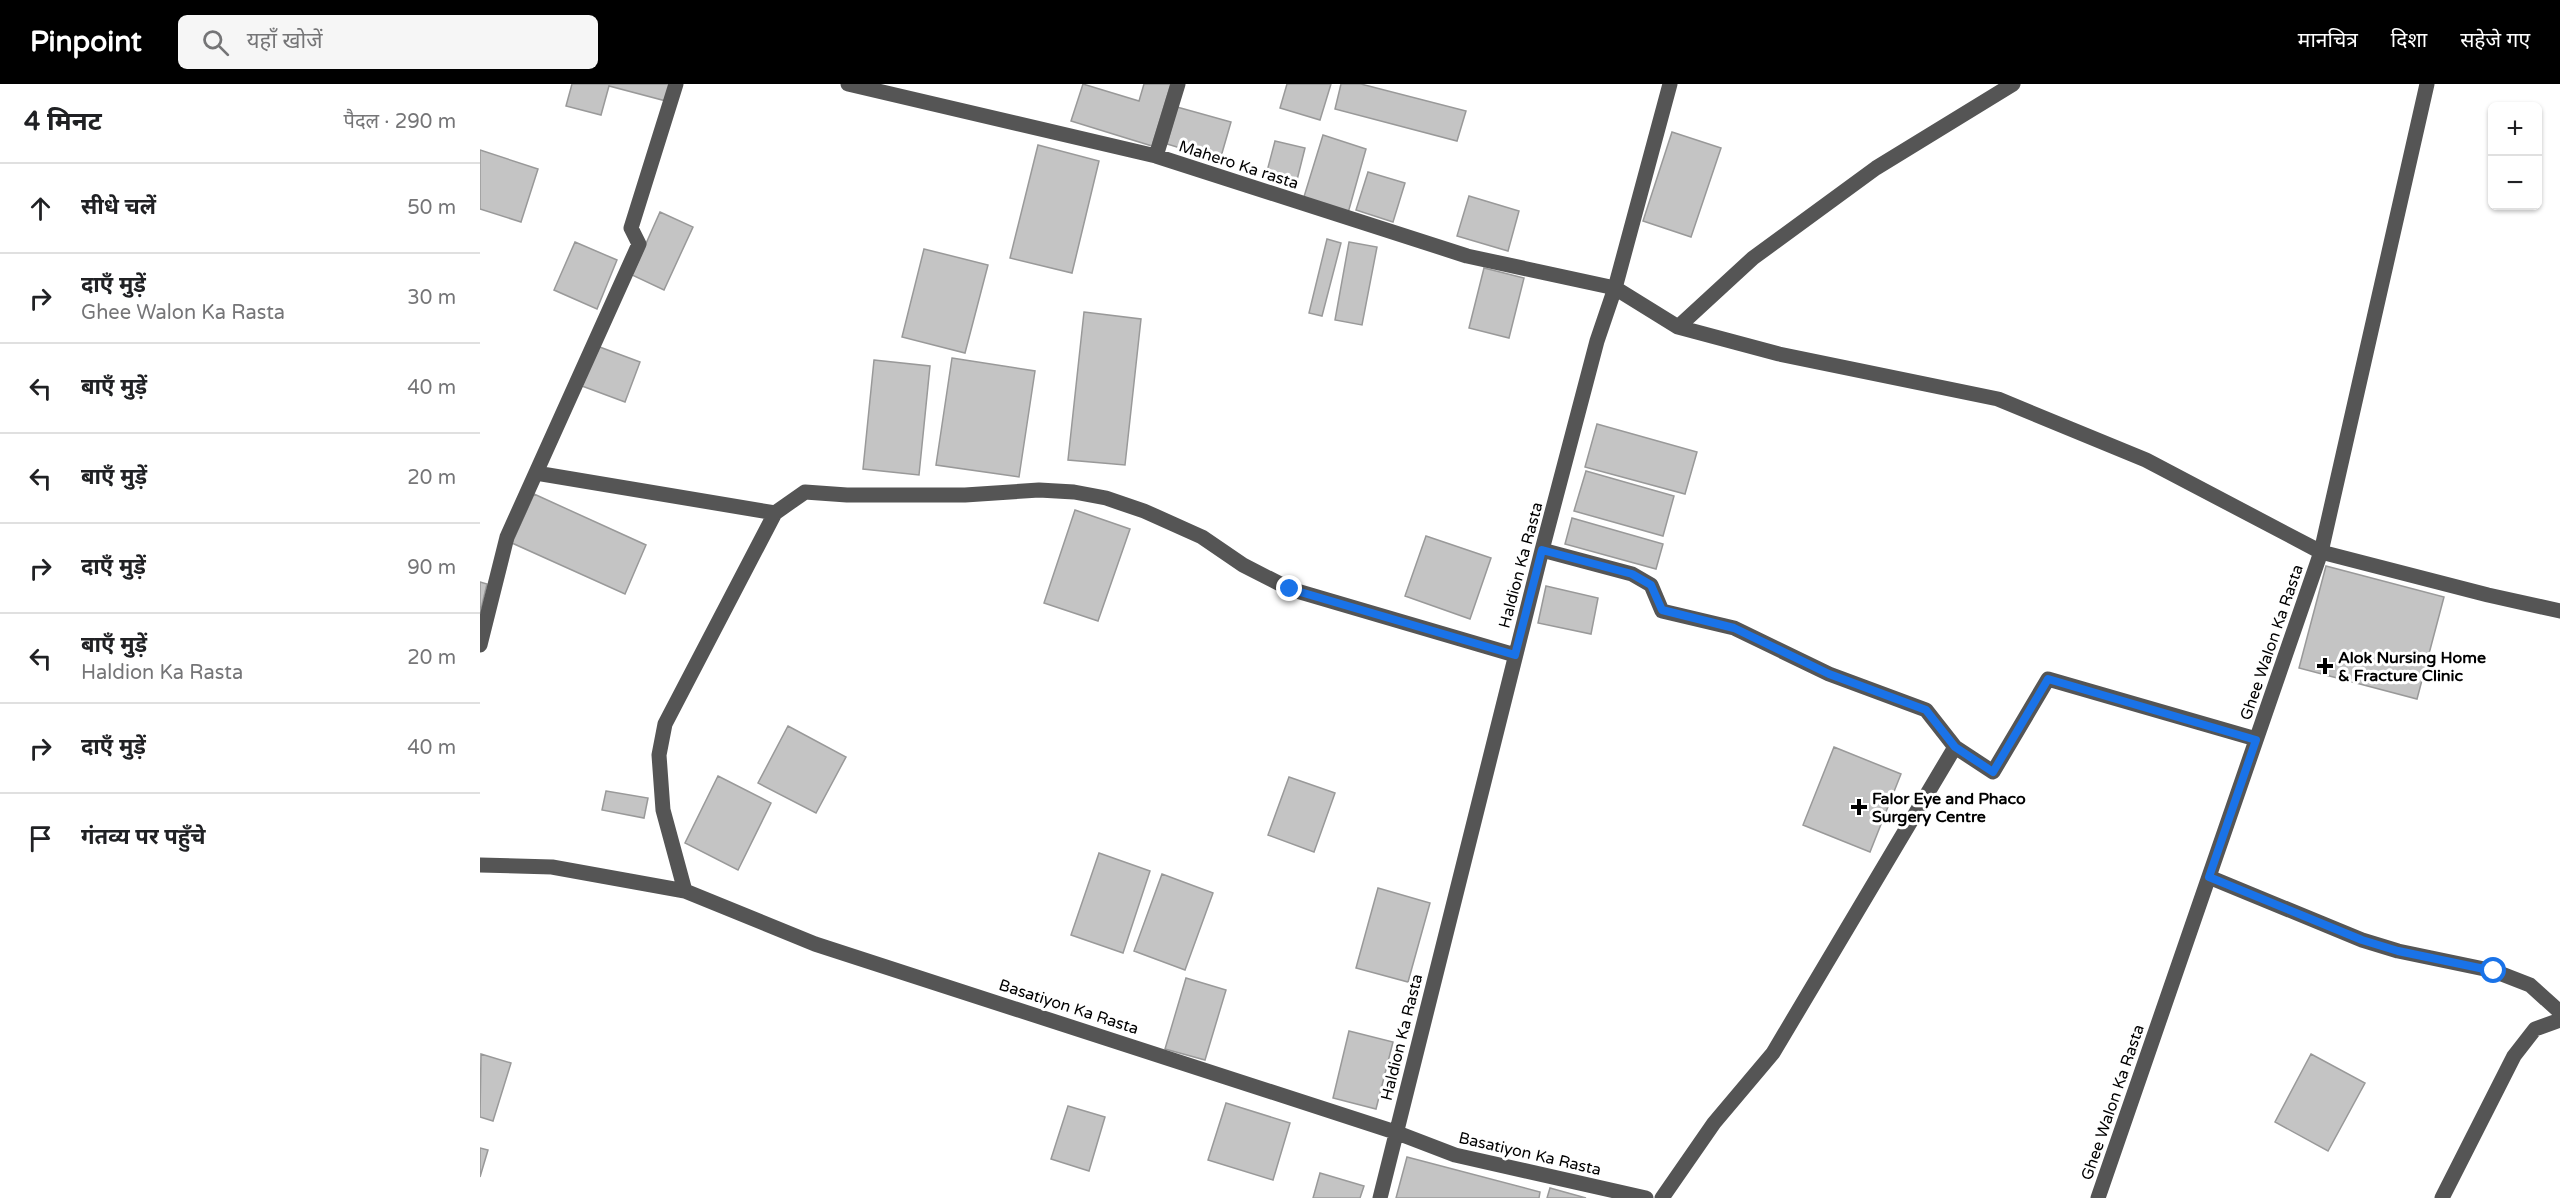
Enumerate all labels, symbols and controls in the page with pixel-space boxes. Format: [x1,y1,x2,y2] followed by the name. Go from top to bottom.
[178,15,598,69] search box
[30,25,142,59] text: Pinpoint
[199,26,232,59] icon: search
[247,28,323,54] text: यहाँ खोजें
[2298,28,2358,53] text: मानचित्र
[2391,28,2427,53] text: दिशा
[2460,28,2530,53] text: सहेजे गए
[2488,102,2542,210] map controls
[2488,102,2542,156] button: +
[24,106,102,137] text: 4 मिनट
[344,110,456,134] text: पैदल · 290 m
[1176,136,1301,194] street label: Mahero Ka rasta
[2488,156,2542,210] button: −
[24,192,57,225] icon: ahead
[81,194,156,220] text: सीधे चलें
[407,196,456,220] text: 50 m
[81,272,146,298] text: दाएँ मुड़ें
[24,282,57,315] icon: right
[407,286,456,310] text: 30 m
[81,301,285,325] text: Ghee Walon Ka Rasta
[24,372,57,405] icon: left
[81,374,147,400] text: बाएँ मुड़ें
[407,376,456,400] text: 40 m
[24,462,57,495] icon: left
[81,464,147,490] text: बाएँ मुड़ें
[407,466,456,490] text: 20 m
[1495,500,1547,631] street label: Haldion Ka Rasta
[24,552,57,585] icon: right
[81,554,146,580] text: दाएँ मुड़ें
[407,556,456,580] text: 90 m
[2236,562,2308,723] street label: Ghee Walon Ka Rasta
[1276,575,1302,601] route end
[81,632,147,658] text: बाएँ मुड़ें
[24,642,57,675] icon: left
[407,646,456,670] text: 20 m
[2338,648,2486,686] place label: Alok Nursing Home & Fracture Clinic
[2316,657,2334,675] marker: Alok Nursing Home & Fracture Clinic
[81,661,243,685] text: Haldion Ka Rasta
[24,732,57,765] icon: right
[81,734,146,760] text: दाएँ मुड़ें
[407,736,456,760] text: 40 m
[1872,789,2026,827] place label: Falor Eye and Phaco Surgery Centre
[1850,798,1868,816] marker: Falor Eye and Phaco Surgery Centre
[24,822,57,855] icon: arrive
[81,824,206,850] text: गंतव्य पर पहुँचे
[2480,957,2506,983] route start
[1377,972,1427,1103] street label: Haldion Ka Rasta
[996,975,1141,1039] street label: Basatiyon Ka Rasta
[2077,1022,2149,1183] street label: Ghee Walon Ka Rasta
[1457,1128,1603,1180] street label: Basatiyon Ka Rasta

